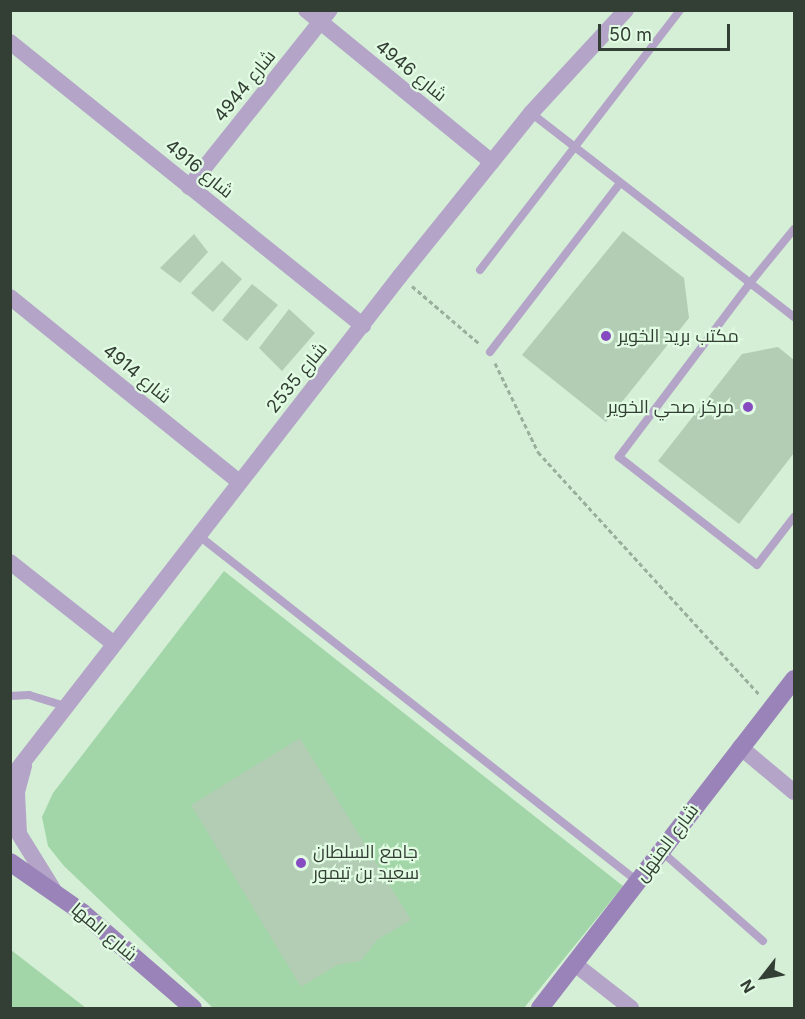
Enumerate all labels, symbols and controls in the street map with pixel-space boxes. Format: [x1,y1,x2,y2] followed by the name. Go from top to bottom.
[601,12,733,50] scale bar
[609,24,652,45] text: 50 m
[371,36,451,106] street label: 4946 شارع
[210,46,280,126] street label: 4944 شارع
[161,135,237,203] street label: 4916 شارع
[618,325,739,347] place label: مكتب بريد الخوير
[599,329,613,343] marker: مكتب بريد الخوير
[262,339,332,417] street label: 2535 شارع
[98,340,176,408] street label: 4914 شارع
[607,396,734,418] place label: مركز صحي الخوير
[739,398,757,416] marker: مركز صحي الخوير
[631,800,703,886] street label: شارع المنهل
[313,842,419,884] place label: جامع السلطان سعيد بن تيمور
[294,856,308,870] marker: جامع السلطان سعيد بن تيمور
[67,898,141,966] street label: شارع المها
[733,947,793,1007] north arrow
[736,976,759,997] text: N

